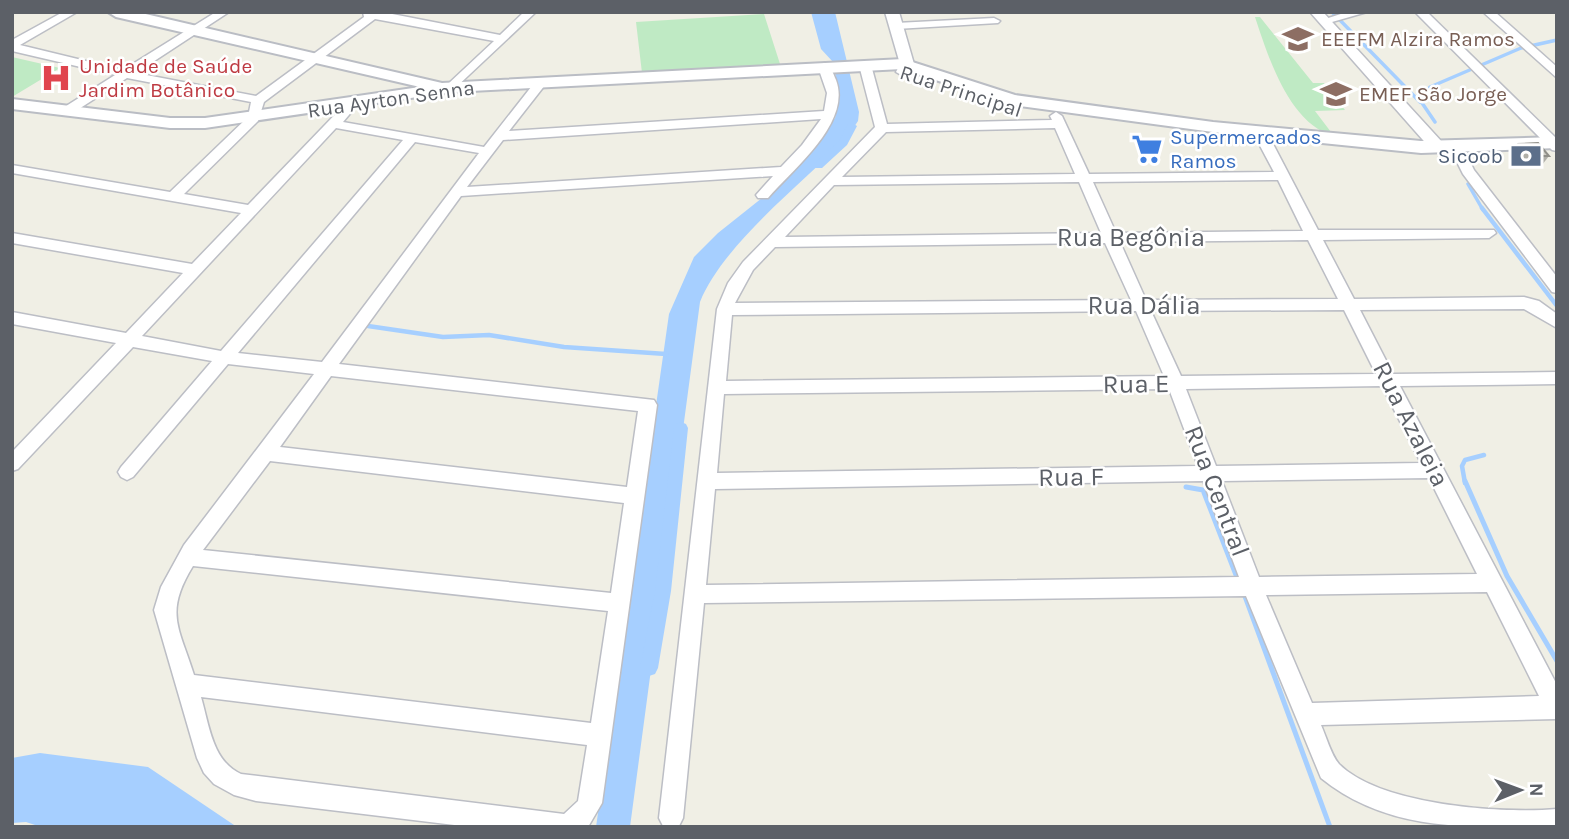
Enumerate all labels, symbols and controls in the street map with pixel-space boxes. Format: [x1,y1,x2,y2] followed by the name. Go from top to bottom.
[1281,22,1315,56] school or university icon: EEEFM Alzira Ramos
[1321,27,1515,51] place label: EEEFM Alzira Ramos
[79,54,252,102] place label: Unidade de Saúde Jardim Botânico
[897,60,1025,122] street label: Rua Principal
[39,61,73,95] hospital icon: Unidade de Saúde Jardim Botânico
[306,75,476,123] street label: Rua Ayrton Senna
[1319,77,1353,111] school or university icon: EMEF São Jorge
[1359,82,1507,106] place label: EMEF São Jorge
[1170,125,1321,173] place label: Supermercados Ramos
[1130,132,1164,166] supermarket icon: Supermercados Ramos
[1509,139,1543,173] bank icon: Sicoob
[1438,144,1503,168] place label: Sicoob
[1057,222,1205,253] street label: Rua Begônia
[1088,290,1200,321] street label: Rua Dália
[1366,356,1456,492] street label: Rua Azaleia
[1102,368,1170,400] street label: Rua E
[1178,421,1256,561] street label: Rua Central
[1038,461,1104,493] street label: Rua F
[1485,755,1555,825] north arrow
[1525,783,1547,797] text: N

